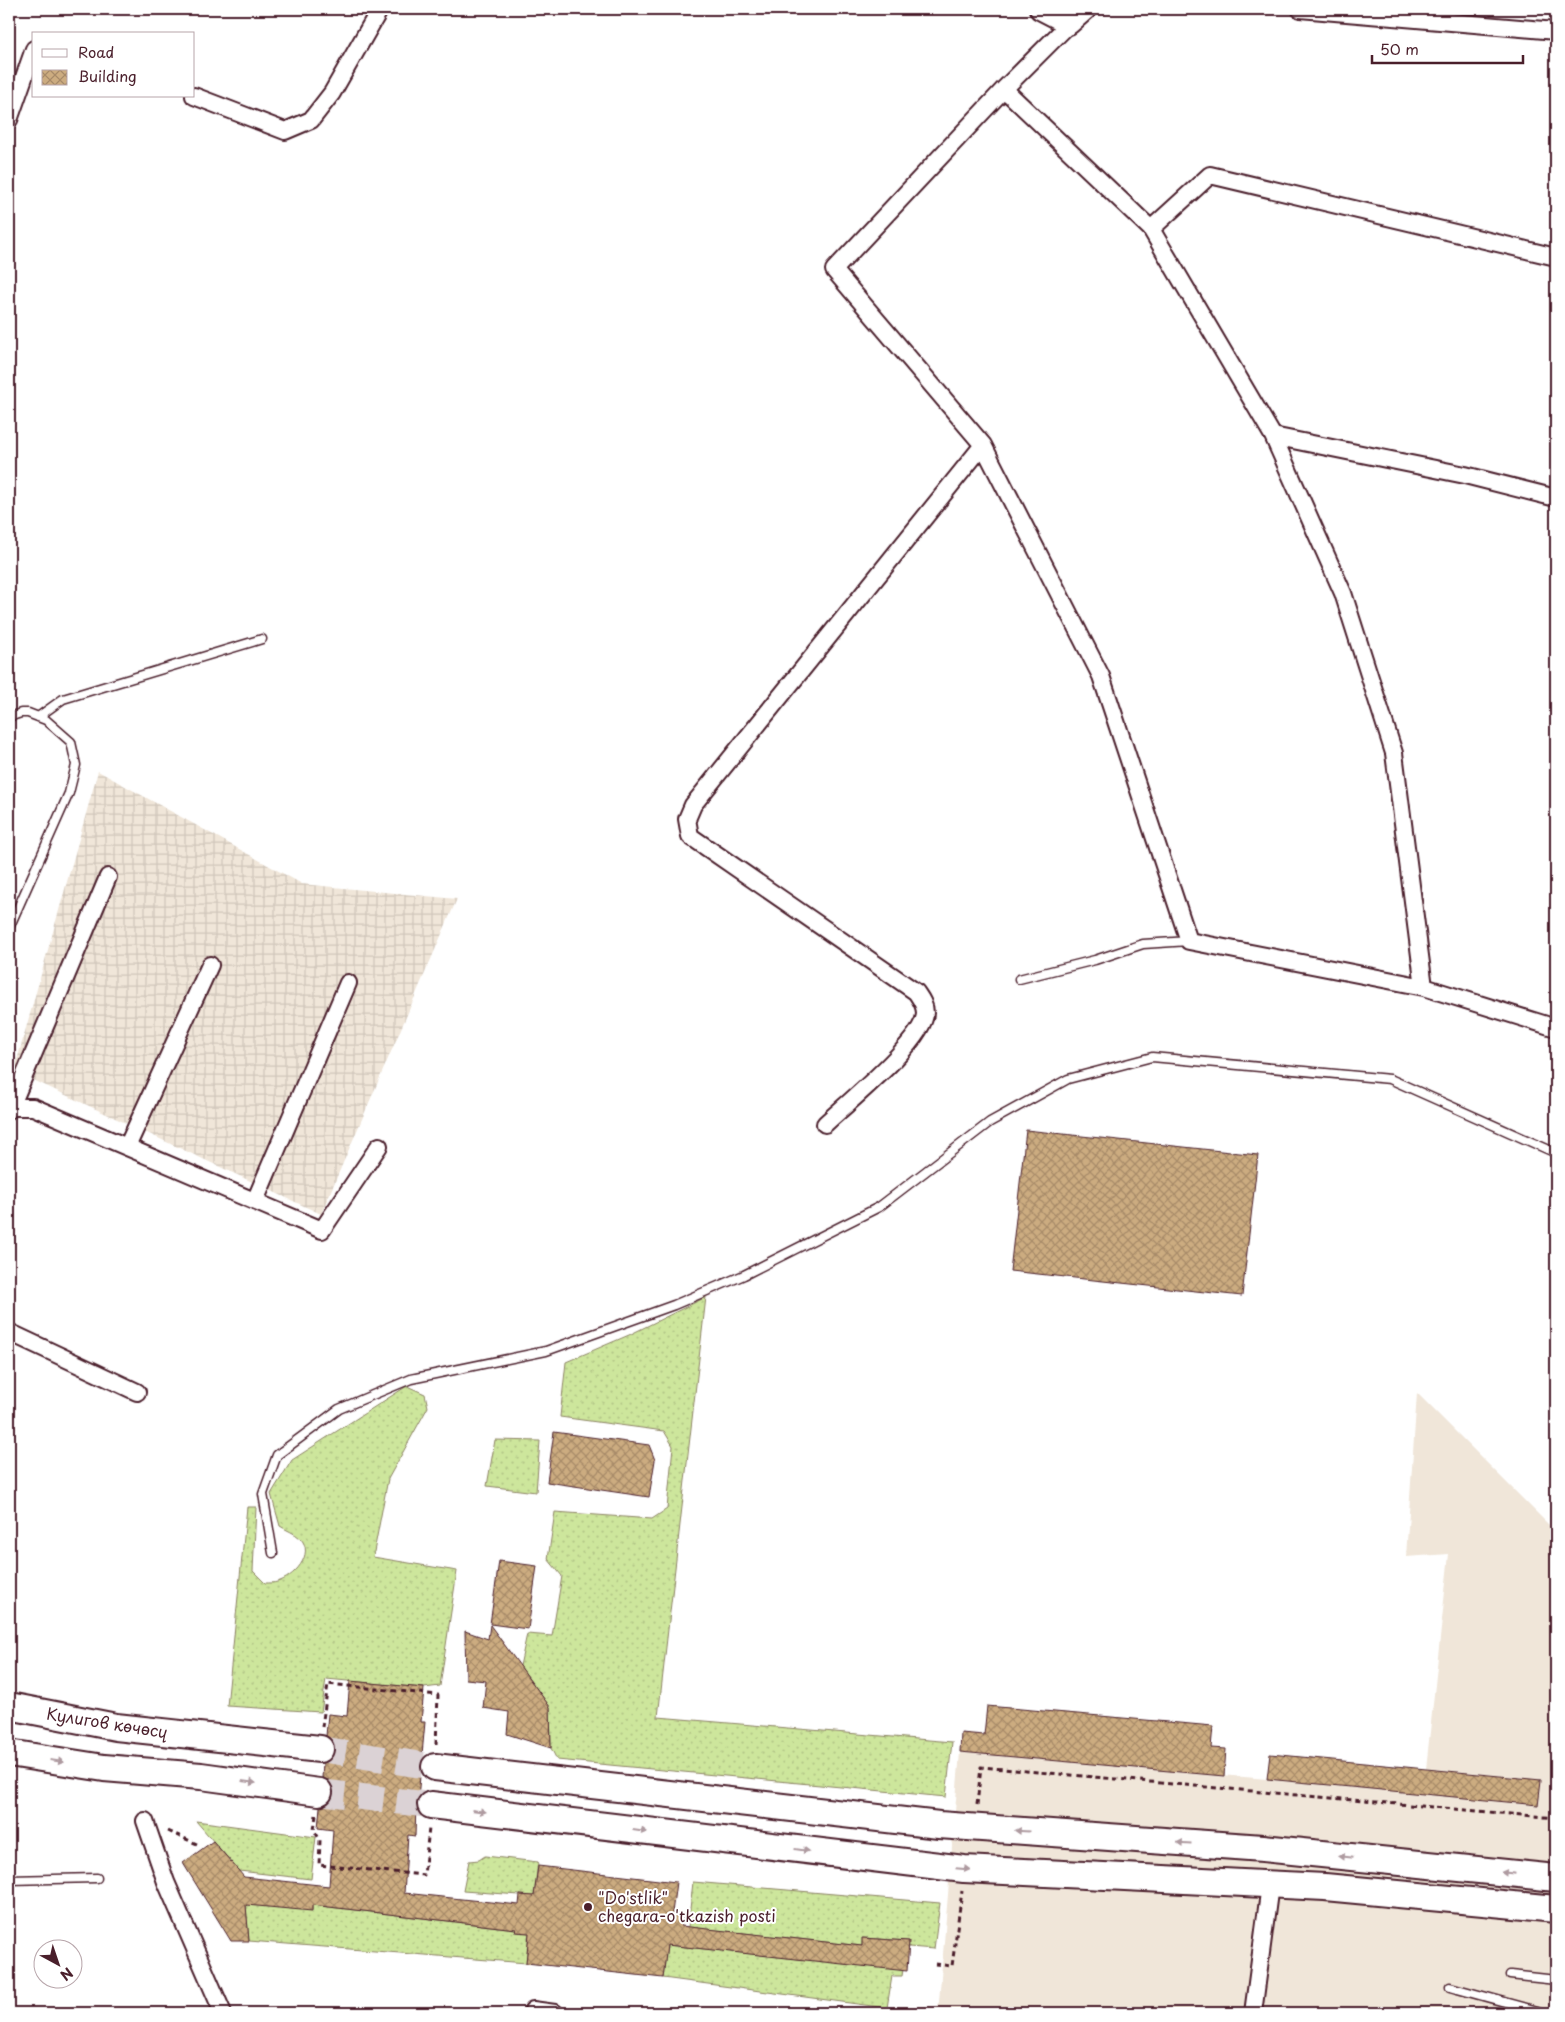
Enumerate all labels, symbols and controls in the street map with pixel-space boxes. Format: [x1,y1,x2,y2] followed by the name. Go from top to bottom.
[32,32,195,98] legend
[1372,32,1524,64] scale bar
[1380,37,1419,60] text: 50 m
[78,40,114,63] text: Road
[78,64,137,87] text: Building
[45,1701,170,1744] street label: Кулигов көчөсү
[49,1757,65,1765] one-way arrow
[241,1778,257,1786] one-way arrow
[471,1807,487,1815] one-way arrow
[633,1827,649,1835] one-way arrow
[1014,1827,1030,1835] one-way arrow
[1176,1839,1192,1847] one-way arrow
[794,1846,810,1854] one-way arrow
[1338,1853,1354,1861] one-way arrow
[955,1865,971,1873] one-way arrow
[1499,1869,1515,1877] one-way arrow
[598,1885,776,1927] place label: "Do'stlik" chegara-o'tkazish posti
[582,1901,594,1913] marker: "Do'stlik" chegara-o'tkazish posti
[32,1940,82,1990] north arrow
[56,1963,78,1986] text: N

